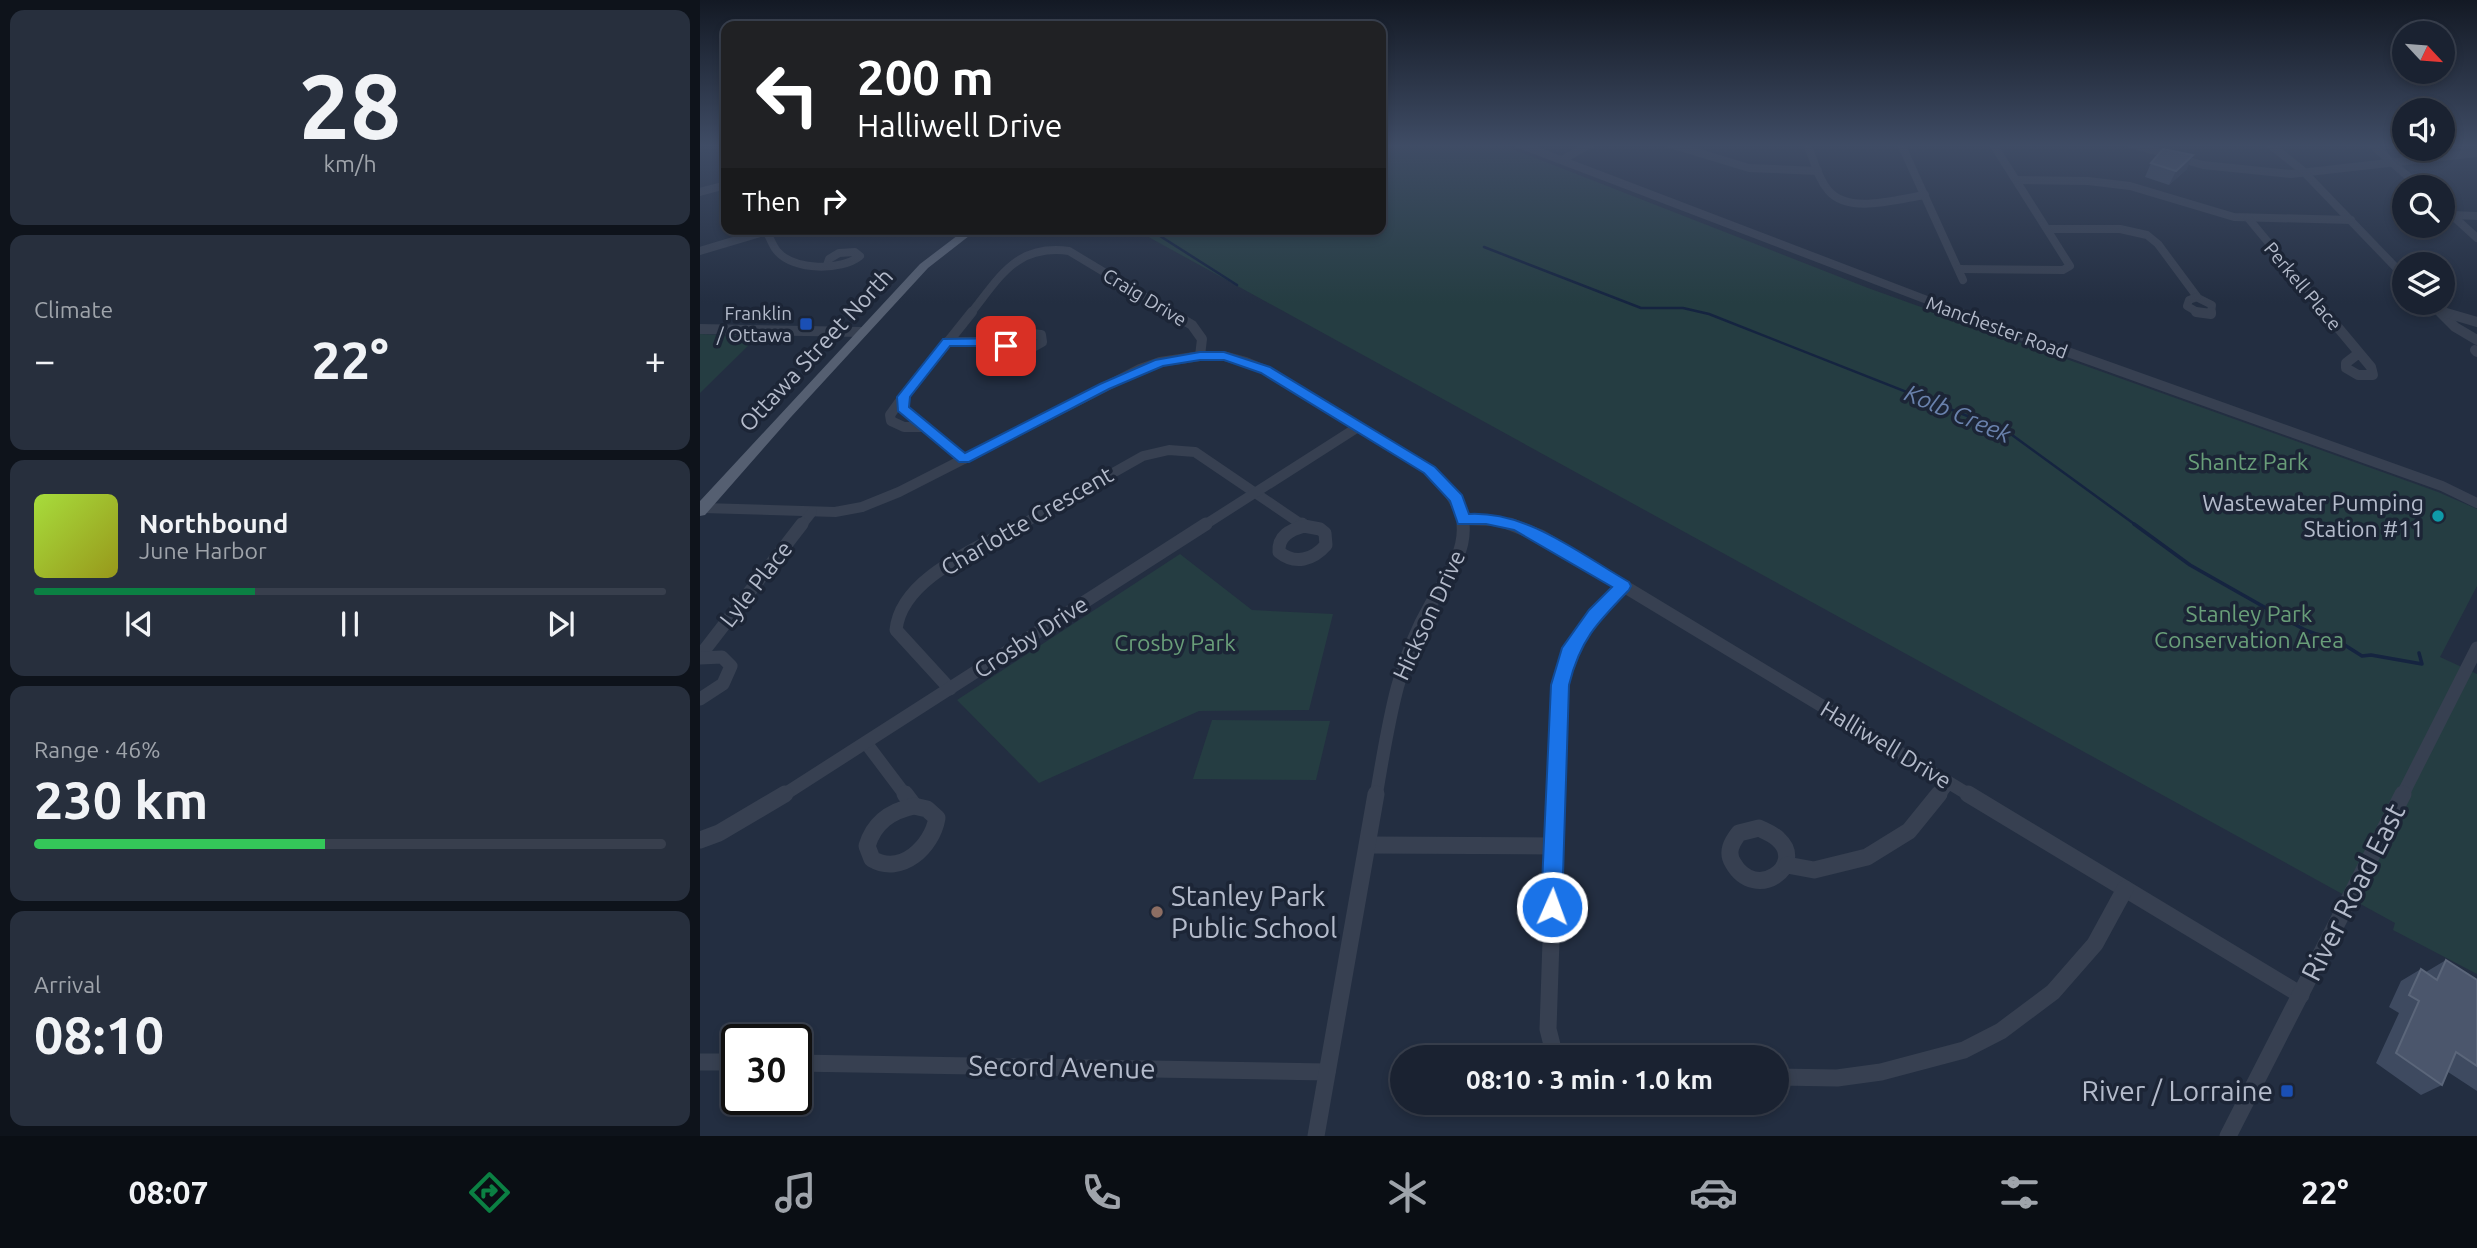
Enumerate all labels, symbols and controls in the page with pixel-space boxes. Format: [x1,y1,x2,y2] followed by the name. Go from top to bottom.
[2392,21,2455,84] north arrow
[2392,21,2455,315] map controls
[742,49,833,140] icon: left
[857,49,994,104] text: 200 m
[299,54,401,156] text: 28
[2392,98,2455,161] button: sound
[857,107,1062,143] text: Halliwell Drive
[323,151,377,176] text: km/h
[2392,175,2455,238] button: search
[815,182,853,220] icon: right
[742,187,801,216] text: Then
[2260,238,2346,334] street label: Perkell Place
[2392,252,2455,315] button: layers
[734,263,897,436] street label: Ottawa Street North
[1099,264,1191,330] street label: Craig Drive
[1923,291,2071,363] street label: Manchester Road
[34,297,113,322] text: Climate
[716,302,792,346] place label: Franklin / Ottawa
[798,316,814,332] marker: Franklin / Ottawa
[976,316,1036,376] pin
[987,327,1025,365] icon: arrive
[311,331,389,389] text: 22°
[34,339,55,381] text: −
[645,339,666,381] text: +
[1901,379,2016,448] water label: Kolb Creek
[2188,449,2309,474] park label: Shantz Park
[936,461,1117,580] street label: Charlotte Crescent
[2202,490,2424,541] place label: Wastewater Pumping Station #11
[2430,508,2446,524] marker: Wastewater Pumping Station #11
[139,509,288,538] text: Northbound
[715,536,797,631] street label: Lyle Place
[139,538,267,563] text: June Harbor
[1388,546,1469,684] street label: Hickson Drive
[969,591,1092,683] street label: Crosby Drive
[2154,601,2344,652] park label: Stanley Park Conservation Area
[120,605,158,643] icon: previous
[331,605,369,643] icon: pause
[542,605,580,643] icon: next
[1114,630,1236,655] park label: Crosby Park
[1817,696,1956,793] street label: Halliwell Drive
[34,737,161,762] text: Range · 46%
[34,771,208,829] text: 230 km
[2295,798,2411,985] street label: River Road East
[1515,870,1589,944] position arrow
[1171,880,1337,943] place label: Stanley Park Public School
[1149,904,1165,920] marker: Stanley Park Public School
[34,972,101,997] text: Arrival
[34,1006,164,1064] text: 08:10
[721,1024,812,1115] speed limit sign: 30
[968,1049,1156,1084] street label: Secord Avenue
[1466,1065,1713,1094] text: 08:10 · 3 min · 1.0 km
[2082,1075,2273,1106] place label: River / Lorraine
[2279,1083,2295,1099] marker: River / Lorraine
[465,1168,514,1217] icon: directions
[771,1168,820,1217] icon: music
[1077,1168,1126,1217] icon: phone
[1383,1168,1432,1217] icon: climate
[1689,1168,1738,1217] icon: car
[1995,1168,2044,1217] icon: filters
[128,1174,209,1210] text: 08:07
[2301,1174,2349,1210] text: 22°

